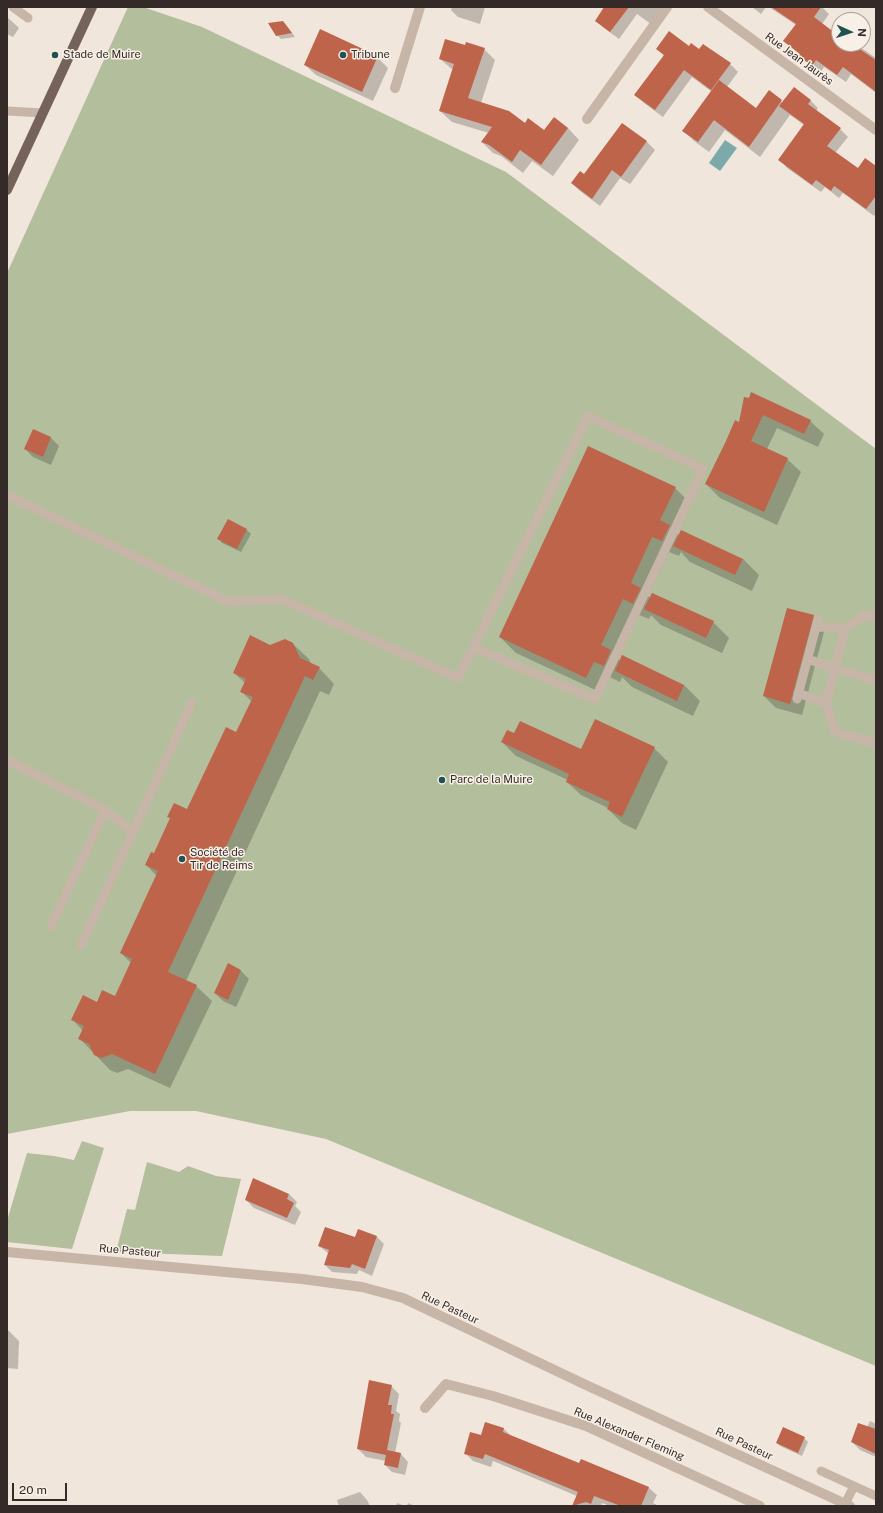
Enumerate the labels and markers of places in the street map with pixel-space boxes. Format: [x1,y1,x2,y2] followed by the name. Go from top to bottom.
[63,48,141,62] place label: Stade de Muire
[351,48,390,62] place label: Tribune
[50,50,60,60] marker: Stade de Muire
[338,50,348,60] marker: Tribune
[450,773,533,787] place label: Parc de la Muire
[437,775,447,785] marker: Parc de la Muire
[190,846,253,872] place label: Société de Tir de Reims
[177,854,187,864] marker: Société de Tir de Reims

